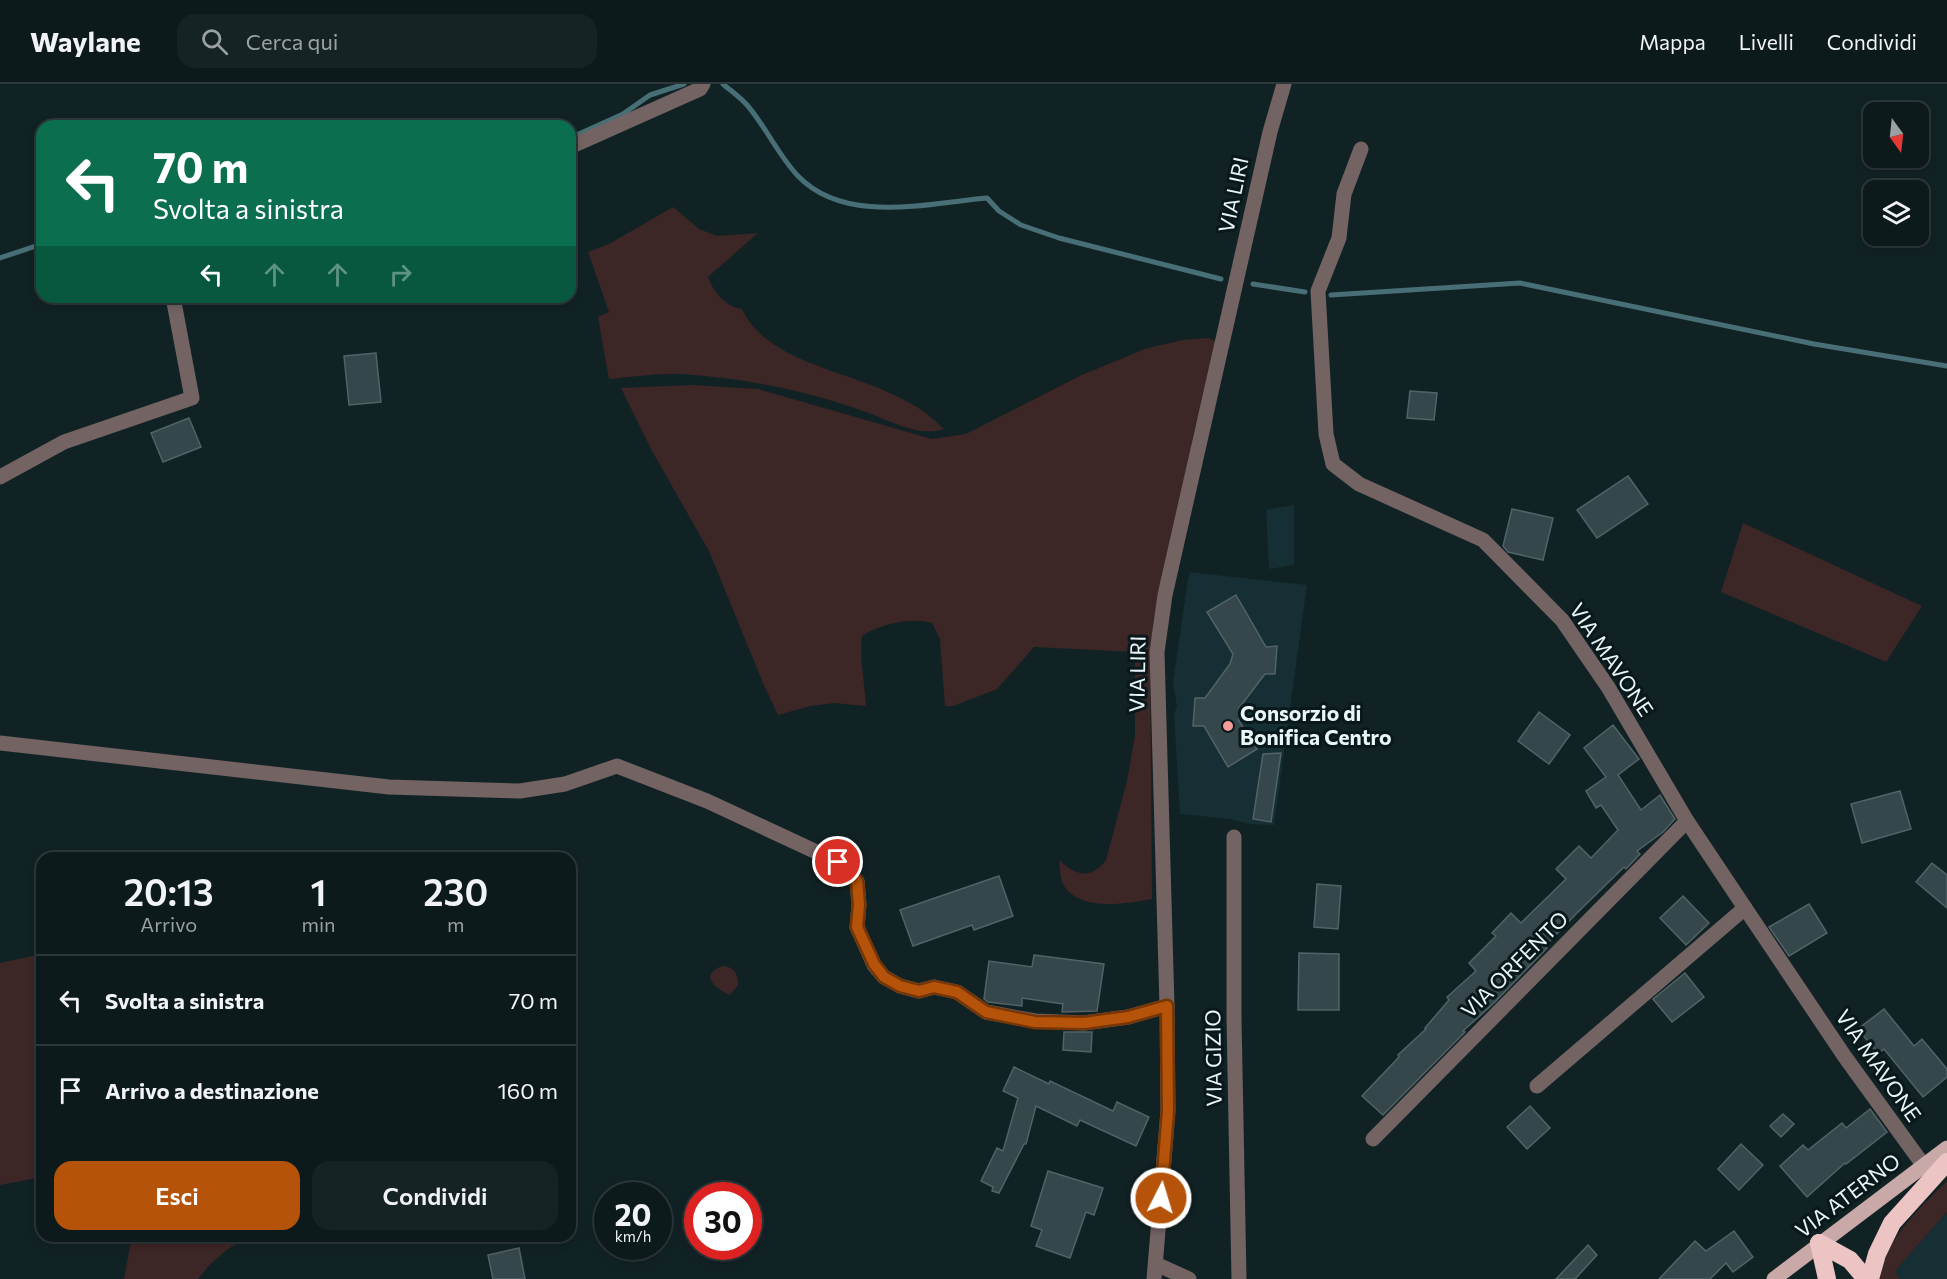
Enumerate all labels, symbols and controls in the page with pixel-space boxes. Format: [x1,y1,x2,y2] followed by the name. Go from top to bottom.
[177,14,597,68] search box
[30,24,141,58] text: Waylane
[198,25,231,58] icon: search
[246,28,338,55] text: Cerca qui
[1639,29,1706,54] text: Mappa
[1739,29,1794,54] text: Livelli
[1827,29,1917,54] text: Condividi
[1863,102,1929,168] north arrow
[1863,102,1929,246] map controls
[153,140,248,192] text: 70 m
[54,144,132,222] icon: left
[1212,155,1253,235] street label: VIA LIRI
[1863,180,1929,246] button: layers
[153,192,344,225] text: Svolta a sinistra
[195,258,228,291] icon: left
[258,258,291,291] icon: ahead
[321,258,354,291] icon: ahead
[384,258,417,291] icon: right
[1565,598,1659,721] street label: VIA MAVONE
[1123,635,1150,713] street label: VIA LIRI
[1240,700,1392,749] place label: Consorzio di Bonifica Centro
[1221,719,1235,733] marker: Consorzio di Bonifica Centro
[812,836,863,887] pin
[821,845,854,878] icon: arrive
[124,869,214,913] text: 20:13
[310,869,326,913] text: 1
[423,869,488,913] text: 230
[1455,905,1572,1022] street label: VIA ORFENTO
[140,912,197,936] text: Arrivo
[301,912,336,936] text: min
[447,912,464,936] text: m
[54,984,87,1017] icon: left
[105,987,264,1014] text: Svolta a sinistra
[509,987,558,1014] text: 70 m
[1831,1004,1927,1126] street label: VIA MAVONE
[1199,1009,1226,1107] street label: VIA GIZIO
[54,1074,87,1107] icon: arrive
[105,1077,319,1104] text: Arrivo a destinazione
[497,1077,558,1104] text: 160 m
[1790,1147,1904,1242] street label: VIA ATERNO
[54,1161,300,1230] button: Esci
[312,1161,558,1230] button: Condividi
[1129,1166,1193,1230] position arrow
[684,1182,762,1260] speed limit sign: 30
[615,1195,651,1232] text: 20
[615,1227,651,1245] text: km/h

